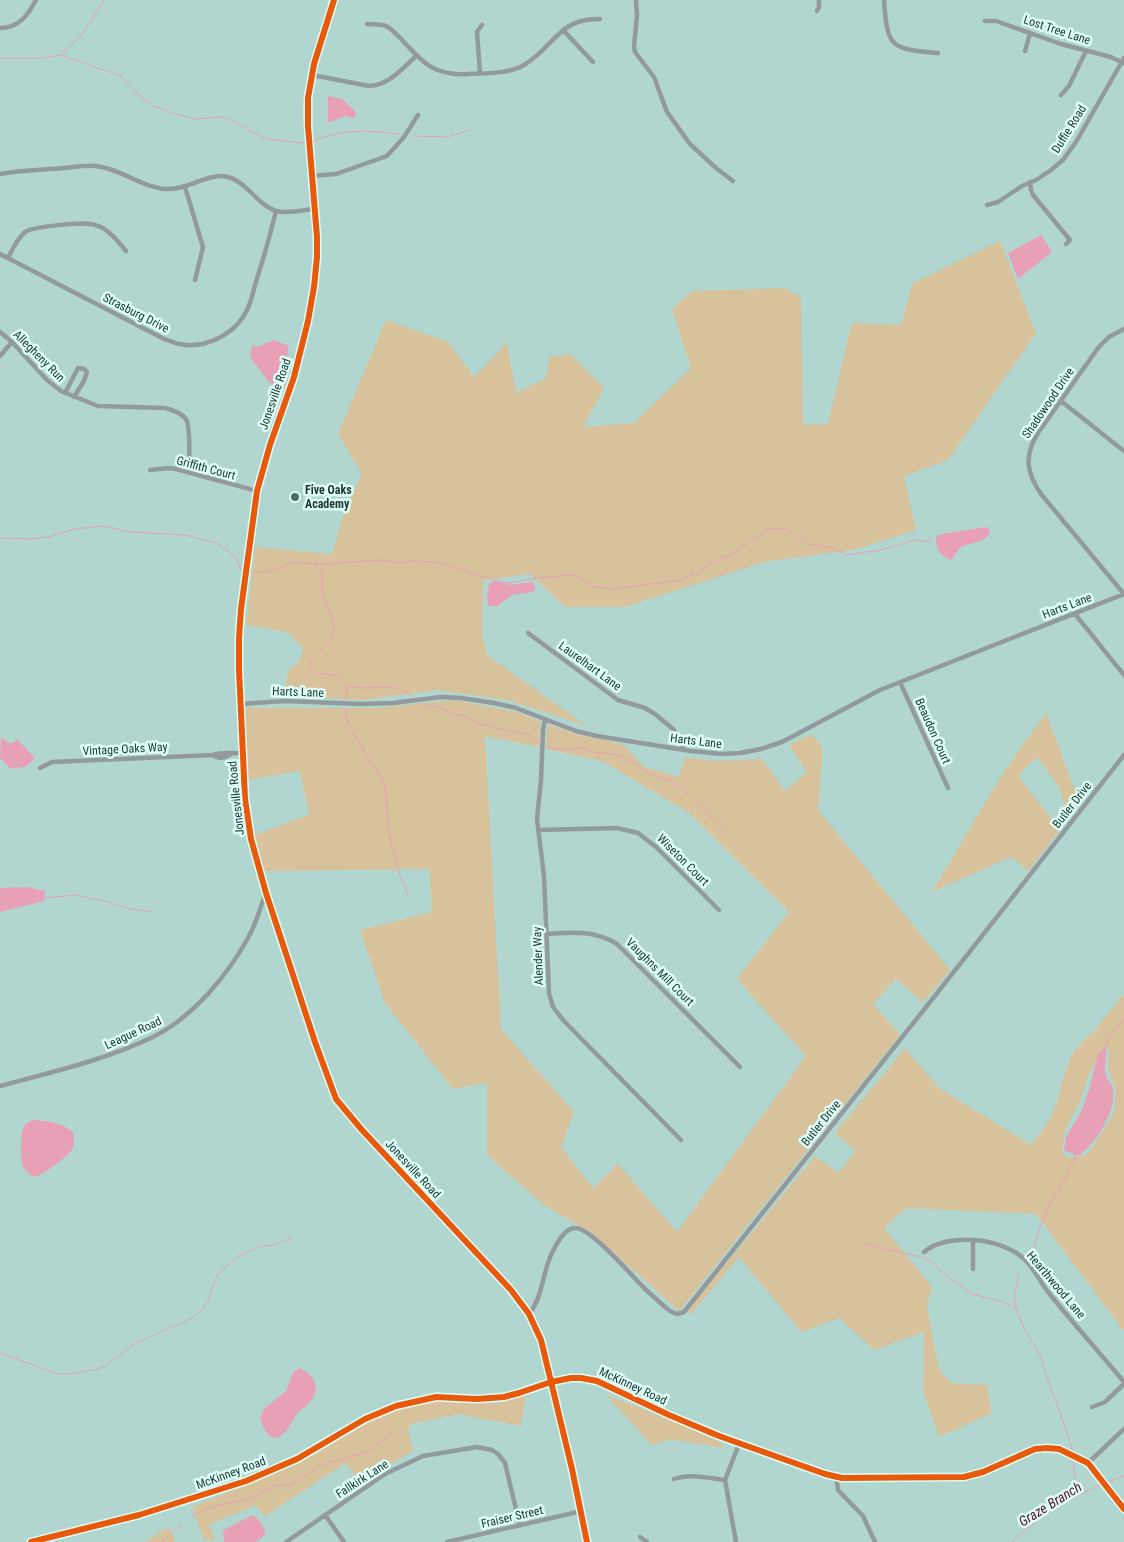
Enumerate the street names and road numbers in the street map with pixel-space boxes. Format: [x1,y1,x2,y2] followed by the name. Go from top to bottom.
[1022,13,1093,48] street label: Lost Tree Lane
[1049,102,1089,156] street label: Duffie Road
[101,290,172,336] street label: Strasburg Drive
[10,327,68,385] street label: Allegheny Run
[256,356,294,432] street label: Jonesville Road
[1019,365,1077,441] street label: Shadowood Drive
[175,453,238,483] street label: Griffith Court
[1040,590,1094,622] street label: Harts Lane
[556,639,624,694] street label: Laurelhart Lane
[272,684,325,700] street label: Harts Lane
[912,696,954,766] street label: Beaudon Court
[669,731,723,751] street label: Harts Lane
[82,740,168,758] street label: Vintage Oaks Way
[225,760,247,836] street label: Jonesville Road
[1050,779,1095,831] street label: Butler Drive
[654,831,712,889] street label: Wiseton Court
[530,926,546,986] street label: Alender Way
[623,935,697,1009] street label: Vaughns Mill Court
[102,1014,164,1052] street label: League Road
[798,1097,844,1149] street label: Butler Drive
[382,1137,444,1201] street label: Jonesville Road
[1024,1248,1088,1322] street label: Hearthwood Lane
[597,1364,669,1408] street label: McKinney Road
[194,1454,268,1492] street label: McKinney Road
[333,1457,391,1501] street label: Fallkirk Lane
[480,1503,545,1531] street label: Fraiser Street

